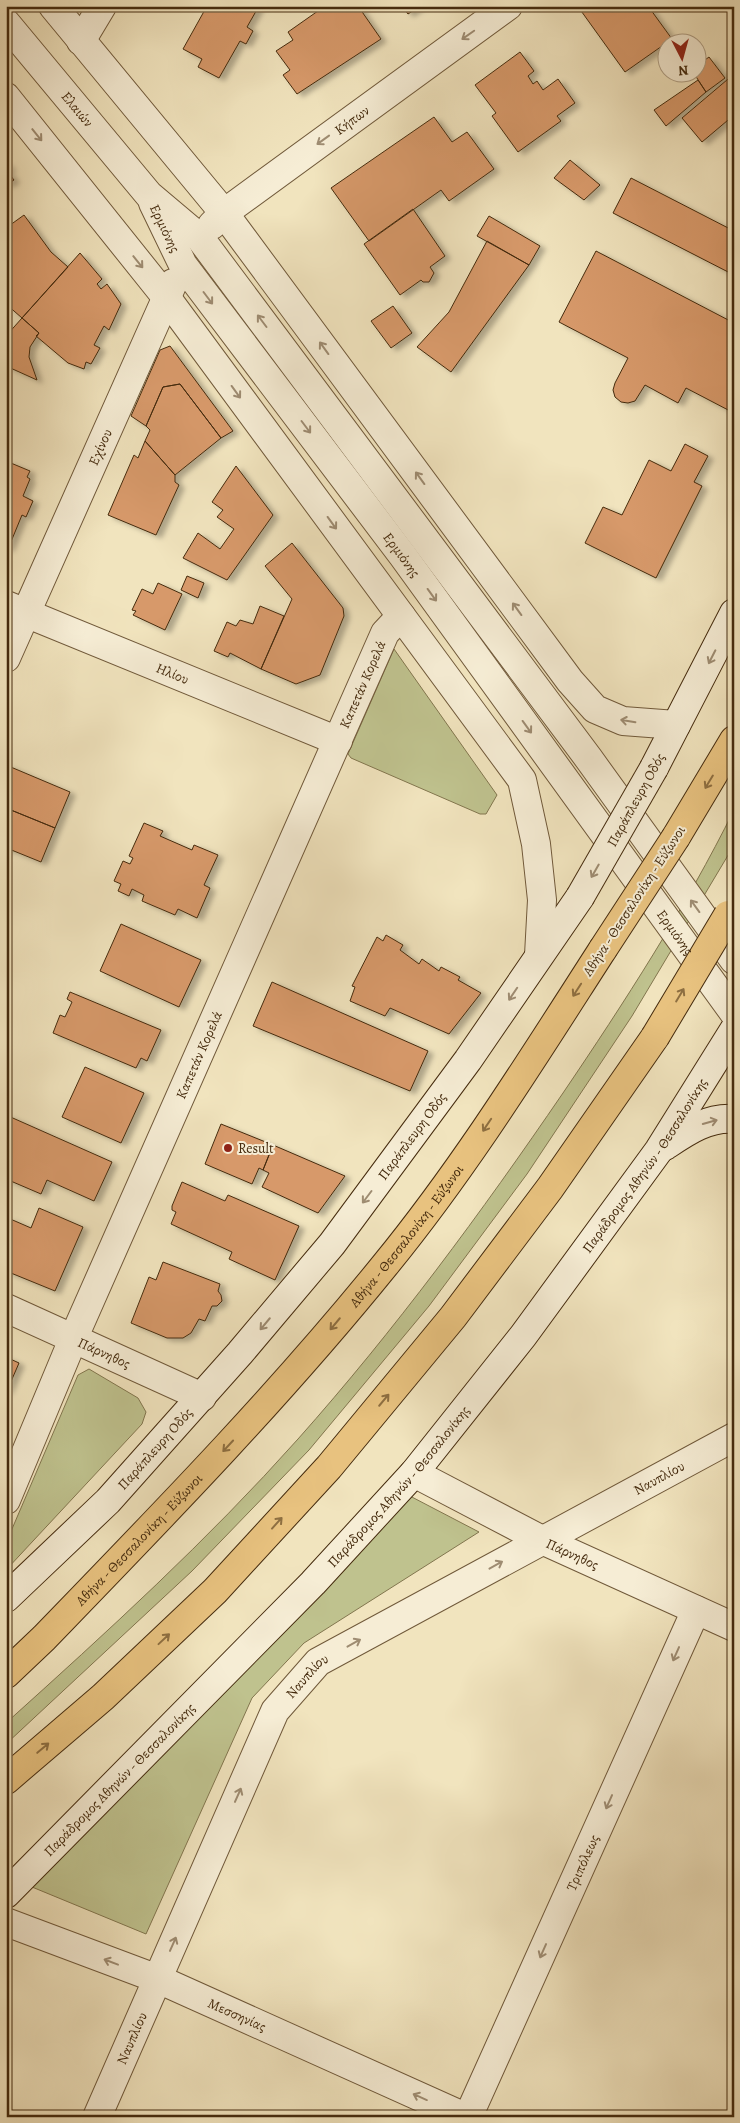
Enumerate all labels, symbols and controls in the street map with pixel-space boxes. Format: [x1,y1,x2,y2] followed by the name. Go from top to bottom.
[462,29,475,40] one-way arrow
[658,32,708,82] north arrow
[677,60,689,80] text: N
[57,87,98,131] street label: Ελαιών
[330,101,373,139] street label: Κήπων
[31,128,42,141] one-way arrow
[316,135,330,145] one-way arrow
[145,201,185,256] street label: Ερμιόνης
[133,255,143,269] one-way arrow
[202,291,213,304] one-way arrow
[257,314,267,328] one-way arrow
[318,342,329,355] one-way arrow
[231,385,241,399] one-way arrow
[300,420,311,433] one-way arrow
[84,426,116,468] street label: Εχίνου
[415,471,425,485] one-way arrow
[327,516,337,530] one-way arrow
[379,528,425,581] street label: Ερμιόνης
[426,588,437,601] one-way arrow
[512,602,522,616] one-way arrow
[335,637,390,731] street label: Καπετάν Κορελά
[707,649,716,664] one-way arrow
[153,658,192,688] street label: Ηλίου
[620,716,636,726] one-way arrow
[522,720,532,734] one-way arrow
[602,750,670,850] street label: Παράπλευρη Οδός
[703,775,713,789] one-way arrow
[578,822,690,981] street label: Αθήνα - Θεσσαλονίκη - Εύζωνοι
[590,863,600,878] one-way arrow
[690,899,700,913] one-way arrow
[653,906,698,959] street label: Ερμιόνης
[572,983,582,997] one-way arrow
[508,987,518,1001] one-way arrow
[676,988,686,1003] one-way arrow
[171,1008,226,1102] street label: Καπετάν Κορελά
[577,1074,711,1257] street label: Παράδρομος Αθηνών - Θεσσαλονίκης
[373,1088,450,1184] street label: Παράπλευρη Οδός
[702,1116,718,1126] one-way arrow
[482,1118,492,1132] one-way arrow
[238,1139,274,1158] place label: Result
[222,1142,234,1154] marker: Result
[344,1161,468,1312] street label: Αθήνα - Θεσσαλονίκη - Εύζωνοι
[361,1190,372,1203] one-way arrow
[259,1317,270,1330] one-way arrow
[330,1317,341,1330] one-way arrow
[75,1332,134,1373] street label: Πάρνηθος
[378,1394,390,1407] one-way arrow
[323,1401,474,1571] street label: Παράδρομος Αθηνών - Θεσσαλονίκης
[113,1403,197,1494] street label: Παράπλευρη Οδός
[222,1440,234,1452] one-way arrow
[630,1456,688,1499] street label: Ναυπλίου
[70,1469,206,1610] street label: Αθήνα - Θεσσαλονίκη - Εύζωνοι
[271,1517,283,1530] one-way arrow
[543,1534,602,1574] street label: Πάρνηθος
[489,1560,504,1570] one-way arrow
[158,1633,171,1645] one-way arrow
[346,1637,360,1647] one-way arrow
[670,1646,680,1661] one-way arrow
[281,1649,331,1702] street label: Ναυπλίου
[39,1699,199,1860] street label: Παράδρομος Αθηνών - Θεσσαλονίκης
[37,1742,50,1754] one-way arrow
[234,1788,244,1803] one-way arrow
[604,1794,614,1809] one-way arrow
[561,1831,603,1894] street label: Τριπόλεως
[169,1937,179,1952] one-way arrow
[537,1943,547,1958] one-way arrow
[104,1957,119,1966] one-way arrow
[205,1993,269,2036] street label: Μεσσηνίας
[112,2009,151,2067] street label: Ναυπλίου
[413,2091,428,2101] one-way arrow

